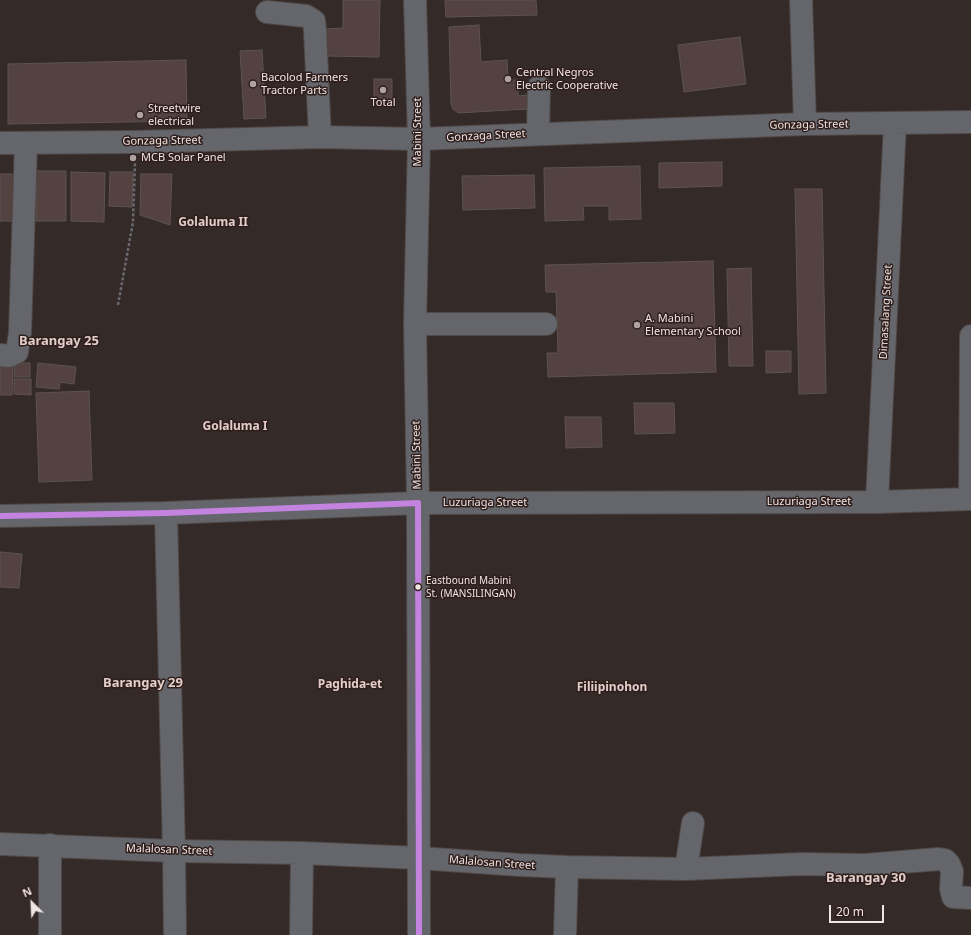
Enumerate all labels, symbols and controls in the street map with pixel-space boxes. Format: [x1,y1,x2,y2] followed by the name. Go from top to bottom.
[516,66,618,92] place label: Central Negros Electric Cooperative
[261,71,348,97] place label: Bacolod Farmers Tractor Parts
[503,74,513,84] marker: Central Negros Electric Cooperative
[248,79,258,89] marker: Bacolod Farmers Tractor Parts
[378,85,388,95] marker: Total
[371,96,395,110] place label: Total
[411,98,425,166] street label: Mabini Street
[148,102,201,128] place label: Streetwire electrical
[135,110,145,120] marker: Streetwire electrical
[769,118,849,132] street label: Gonzaga Street
[446,127,526,145] street label: Gonzaga Street
[122,134,202,148] street label: Gonzaga Street
[141,151,226,165] place label: MCB Solar Panel
[128,153,138,163] marker: MCB Solar Panel
[178,216,248,230] district label: Golaluma II
[877,264,895,360] street label: Dimasalang Street
[645,312,741,338] place label: A. Mabini Elementary School
[632,320,642,330] marker: A. Mabini Elementary School
[19,333,99,349] district label: Barangay 25
[202,420,268,434] district label: Golaluma I
[410,420,424,490] street label: Mabini Street
[767,495,851,509] street label: Luzuriaga Street
[443,496,527,510] street label: Luzuriaga Street
[426,575,516,598] place label: Eastbound Mabini St. (MANSILINGAN)
[413,582,423,592] marker: Eastbound Mabini St. (MANSILINGAN)
[103,675,183,691] district label: Barangay 29
[318,678,382,692] district label: Paghida-et
[577,681,647,695] district label: Filiipinohon
[126,842,212,858] street label: Malalosan Street
[448,853,536,873] street label: Malalosan Street
[826,870,906,886] district label: Barangay 30
[12,883,52,923] north arrow
[20,883,34,900] text: N
[831,897,886,923] scale bar
[836,903,864,920] text: 20 m

